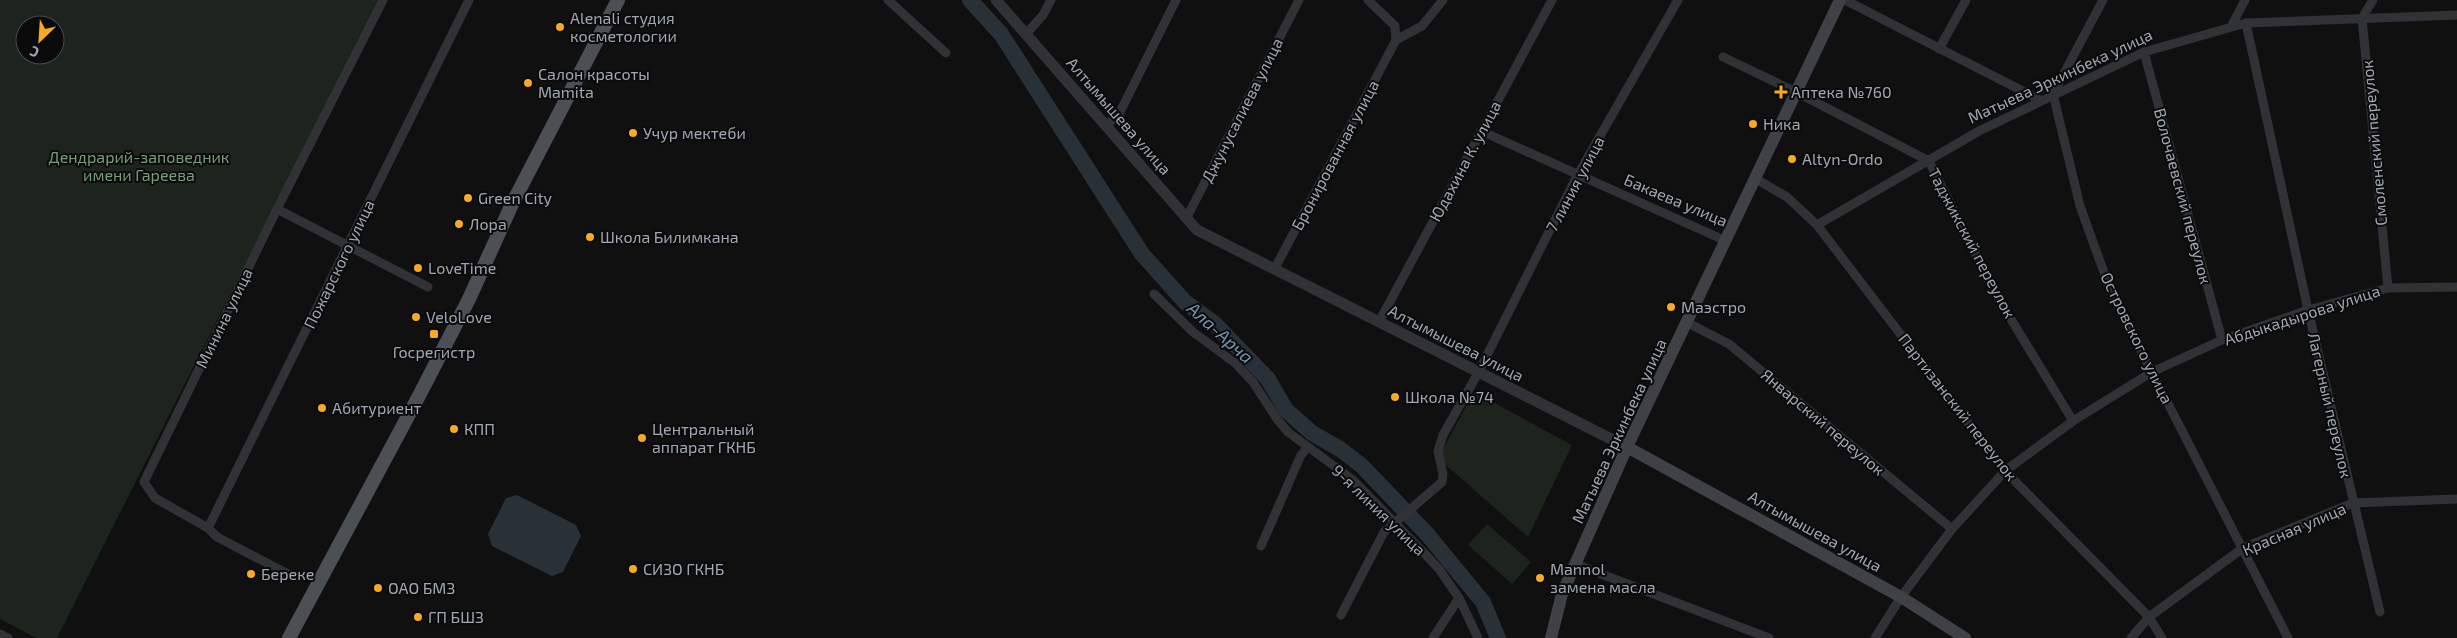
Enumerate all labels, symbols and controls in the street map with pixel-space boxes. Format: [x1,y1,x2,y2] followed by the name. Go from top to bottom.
[570,8,677,45] place label: Alenali студия косметологии
[15,15,65,65] north arrow
[554,21,566,33] marker: Alenali студия косметологии
[1964,24,2156,128] street label: Матыева Эркинбека улица
[1197,34,1287,186] street label: Джунусалиева улица
[27,43,42,62] text: С
[1062,53,1176,179] street label: Алтымышева улица
[2357,59,2391,227] street label: Смоленский переулок
[538,64,650,101] place label: Салон красоты Mamita
[1287,76,1383,234] street label: Бронированная улица
[522,77,534,89] marker: Салон красоты Mamita
[1791,82,1892,101] place label: Аптека №760
[1775,86,1787,98] marker: Аптека №760
[1425,97,1505,225] street label: Юдахина К. улица
[2150,106,2216,286] street label: Волочаевский переулок
[1763,114,1801,133] place label: Ника
[1747,118,1759,130] marker: Ника
[643,123,746,143] place label: Учур мектеби
[627,127,639,139] marker: Учур мектеби
[1541,133,1609,235] street label: 7 линия улица
[49,147,230,184] park label: Дендрарий-заповедник имени Гареева
[1802,149,1883,168] place label: Altyn-Ordo
[1786,153,1798,165] marker: Altyn-Ordo
[1924,164,2020,322] street label: Таджикский переулок
[1621,169,1731,231] street label: Бакаева улица
[478,188,552,207] place label: Green City
[462,192,474,204] marker: Green City
[299,196,379,332] street label: Пожарского улица
[469,214,507,233] place label: Лора
[453,218,465,230] marker: Лора
[600,227,739,246] place label: Школа Билимкана
[584,231,596,243] marker: Школа Билимкана
[428,258,496,277] place label: LoveTime
[412,262,424,274] marker: LoveTime
[191,265,257,371] street label: Минина улица
[2096,269,2178,407] street label: Островского улица
[2221,280,2383,350] street label: Абдыкадырова улица
[1182,296,1258,368] water label: Ала-Арча
[1681,297,1746,316] place label: Маэстро
[1385,300,1527,386] street label: Алтымышева улица
[1665,301,1677,313] marker: Маэстро
[426,307,492,326] place label: VeloLove
[410,311,422,323] marker: VeloLove
[428,328,440,340] marker: Госрегистр
[1894,329,2022,485] street label: Партизанский переулок
[2304,330,2357,480] street label: Лагерный переулок
[1567,335,1671,527] street label: Матыева Эркинбека улица
[393,342,475,361] place label: Госрегистр
[1757,364,1889,480] street label: Январский переулок
[1405,387,1494,406] place label: Школа №74
[1389,391,1401,403] marker: Школа №74
[332,398,422,418] place label: Абитуриент
[316,402,328,414] marker: Абитуриент
[464,419,495,438] place label: КПП
[652,419,756,456] place label: Центральный аппарат ГКНБ
[448,423,460,435] marker: КПП
[636,432,648,444] marker: Центральный аппарат ГКНБ
[1328,460,1430,560] street label: 9-я линия улица
[1745,486,1885,576] street label: Алтымышева улица
[2239,498,2349,560] street label: Красная улица
[643,559,724,578] place label: СИЗО ГКНБ
[1550,559,1656,596] place label: Mannol замена масла
[627,563,639,575] marker: СИЗО ГКНБ
[261,564,314,583] place label: Береке
[245,568,257,580] marker: Береке
[1534,572,1546,584] marker: Mannol замена масла
[388,578,455,597] place label: ОАО БМЗ
[372,582,384,594] marker: ОАО БМЗ
[428,607,484,626] place label: ГП БШЗ
[412,611,424,623] marker: ГП БШЗ

